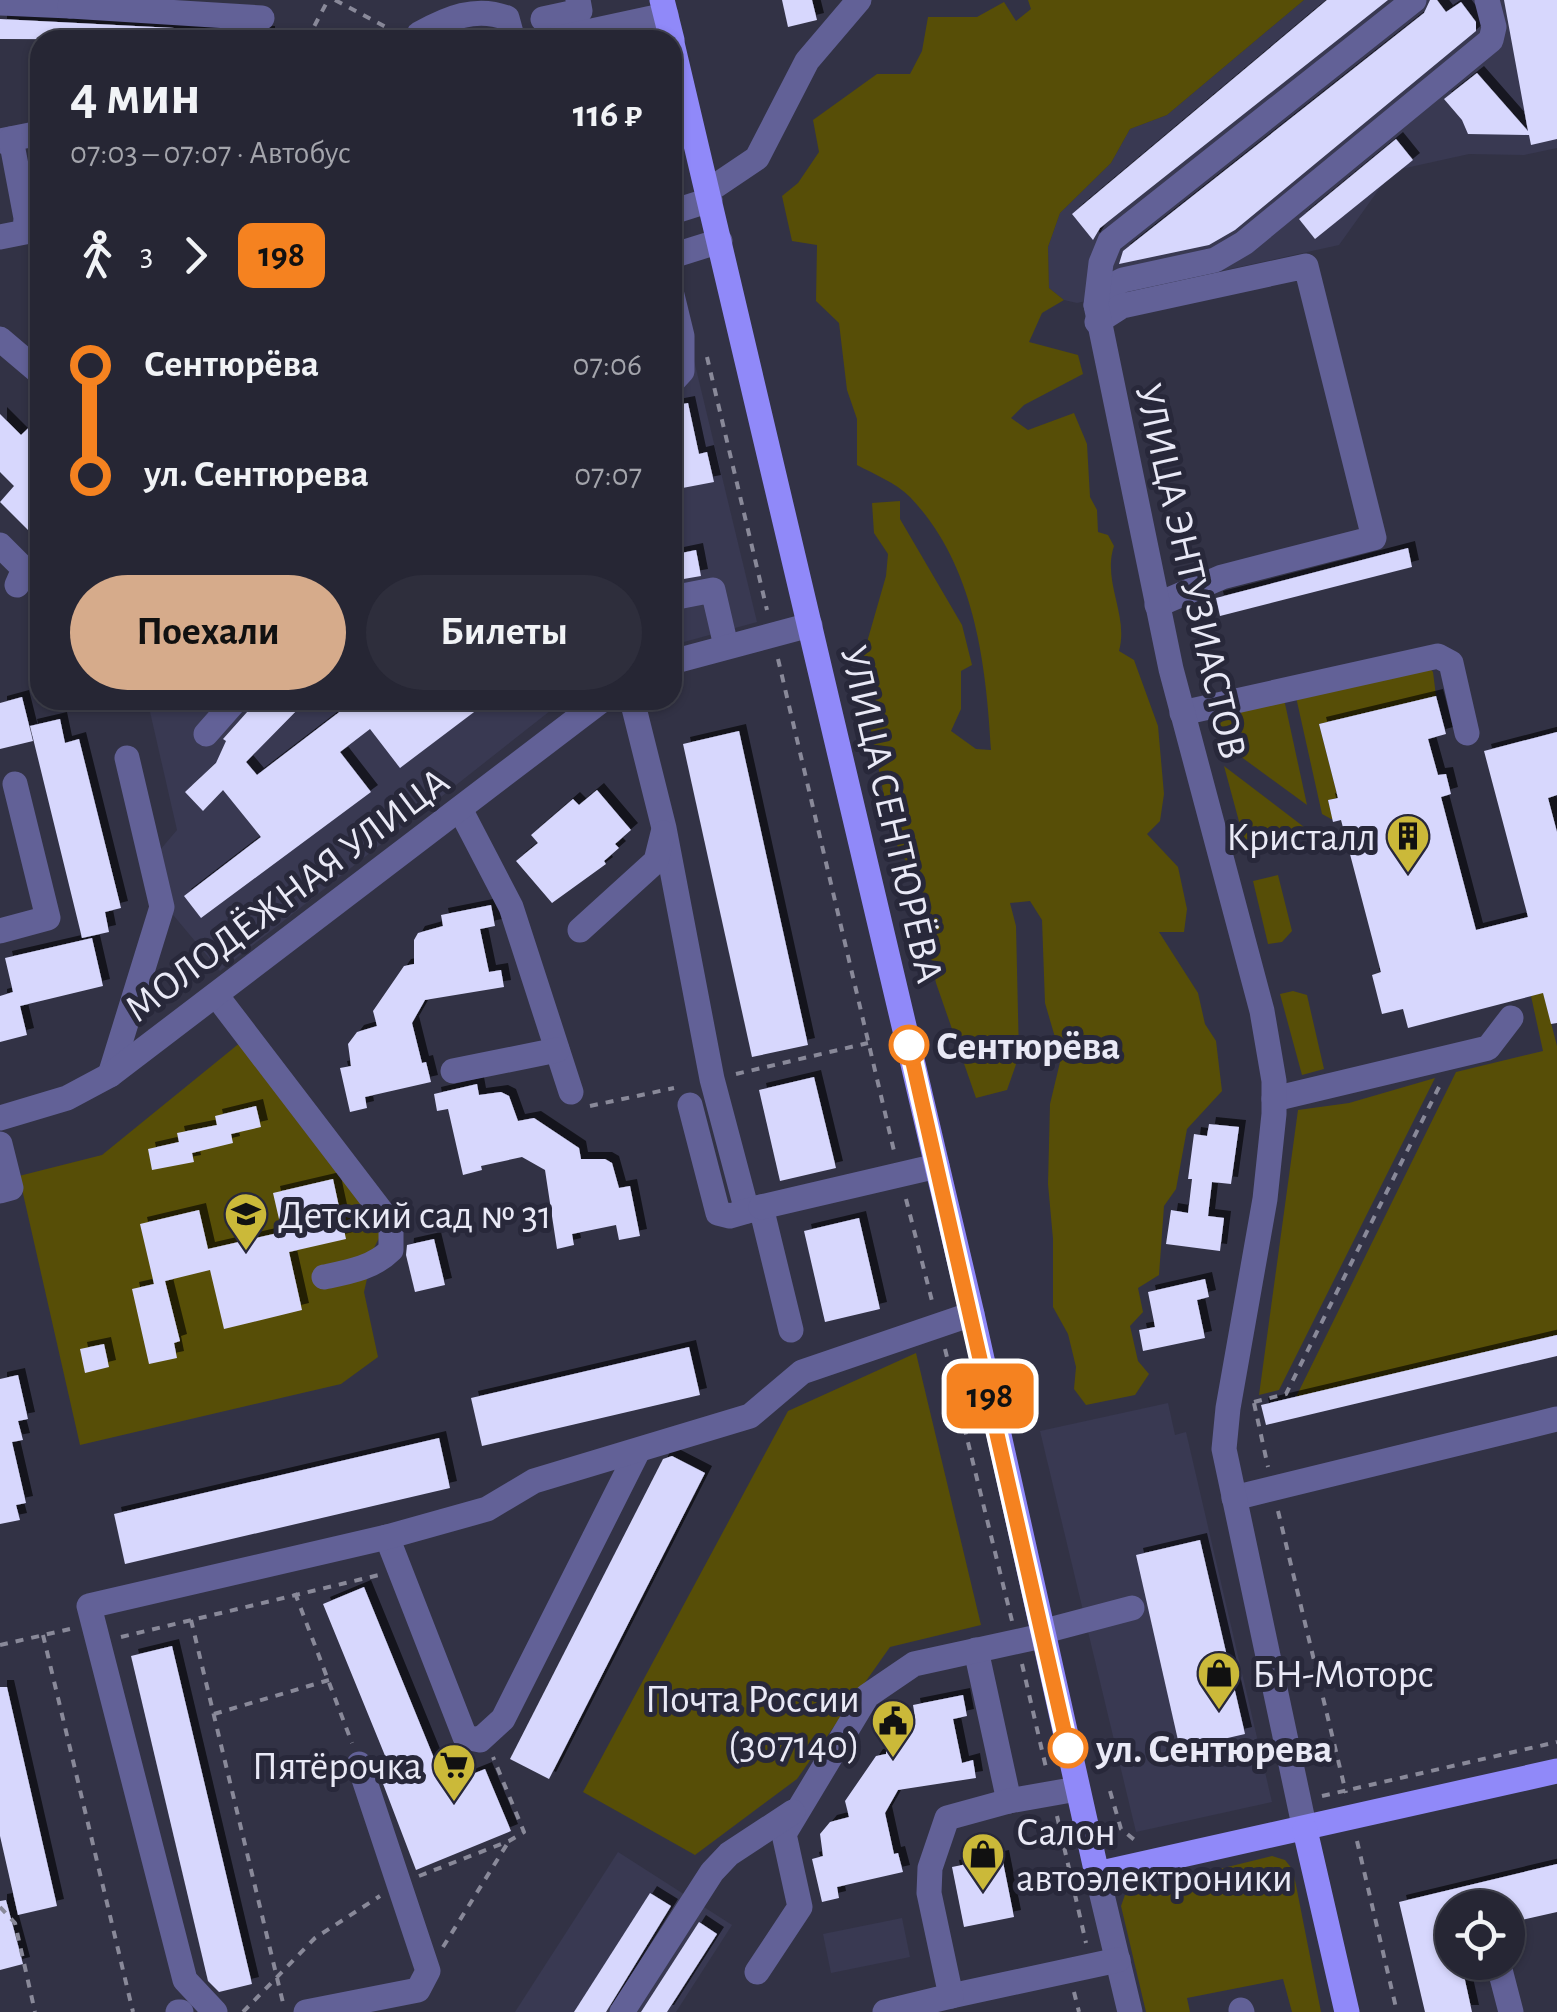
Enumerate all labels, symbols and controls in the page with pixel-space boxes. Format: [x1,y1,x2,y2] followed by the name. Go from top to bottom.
[70,69,201,124] text: 4 мин
[573,96,642,134] text: 116 ₽
[70,137,351,169] text: 07:03 – 07:07 · Автобус
[70,228,125,283] icon: walk
[168,228,223,283] icon: forward
[258,238,305,273] text: 198
[140,239,153,271] text: 3
[144,346,319,384] text: Сентюрёва
[572,349,642,381] text: 07:06
[1127,380,1253,763] street label: УЛИЦА ЭНТУЗИАСТОВ
[144,456,369,494] text: ул. Сентюрева
[574,459,642,491] text: 07:07
[70,575,346,690] button: Поехали
[366,575,642,690] button: Билеты
[833,641,951,987] street label: УЛИЦА СЕНТЮРЁВА
[117,760,457,1030] street label: МОЛОДЁЖНАЯ УЛИЦА
[1385,813,1431,874] building icon: Кристалл
[1226,818,1376,858] place label: Кристалл
[890,1026,928,1064] marker: Сентюрёва
[936,1027,1120,1067] place label: Сентюрёва
[223,1191,269,1252] school or university icon: Детский сад № 31
[278,1196,552,1236] place label: Детский сад № 31
[932,1364,1048,1428] line badge: 198
[967,1379,1013,1414] text: 198
[1196,1650,1242,1711] shop icon: БН-Моторс
[1252,1655,1434,1695] place label: БН-Моторс
[645,1680,860,1766] place label: Почта России (307140)
[870,1698,916,1759] public building icon: Почта России (307140)
[1049,1729,1087,1767] marker: ул. Сентюрева
[1095,1730,1333,1770] place label: ул. Сентюрева
[431,1742,477,1803] supermarket icon: Пятёрочка
[252,1747,422,1787] place label: Пятёрочка
[1016,1813,1293,1899] place label: Салон автоэлектроники
[960,1831,1006,1892] shop icon: Салон автоэлектроники
[1435,1890,1525,1980] map controls
[1435,1890,1525,1980] button: locate

